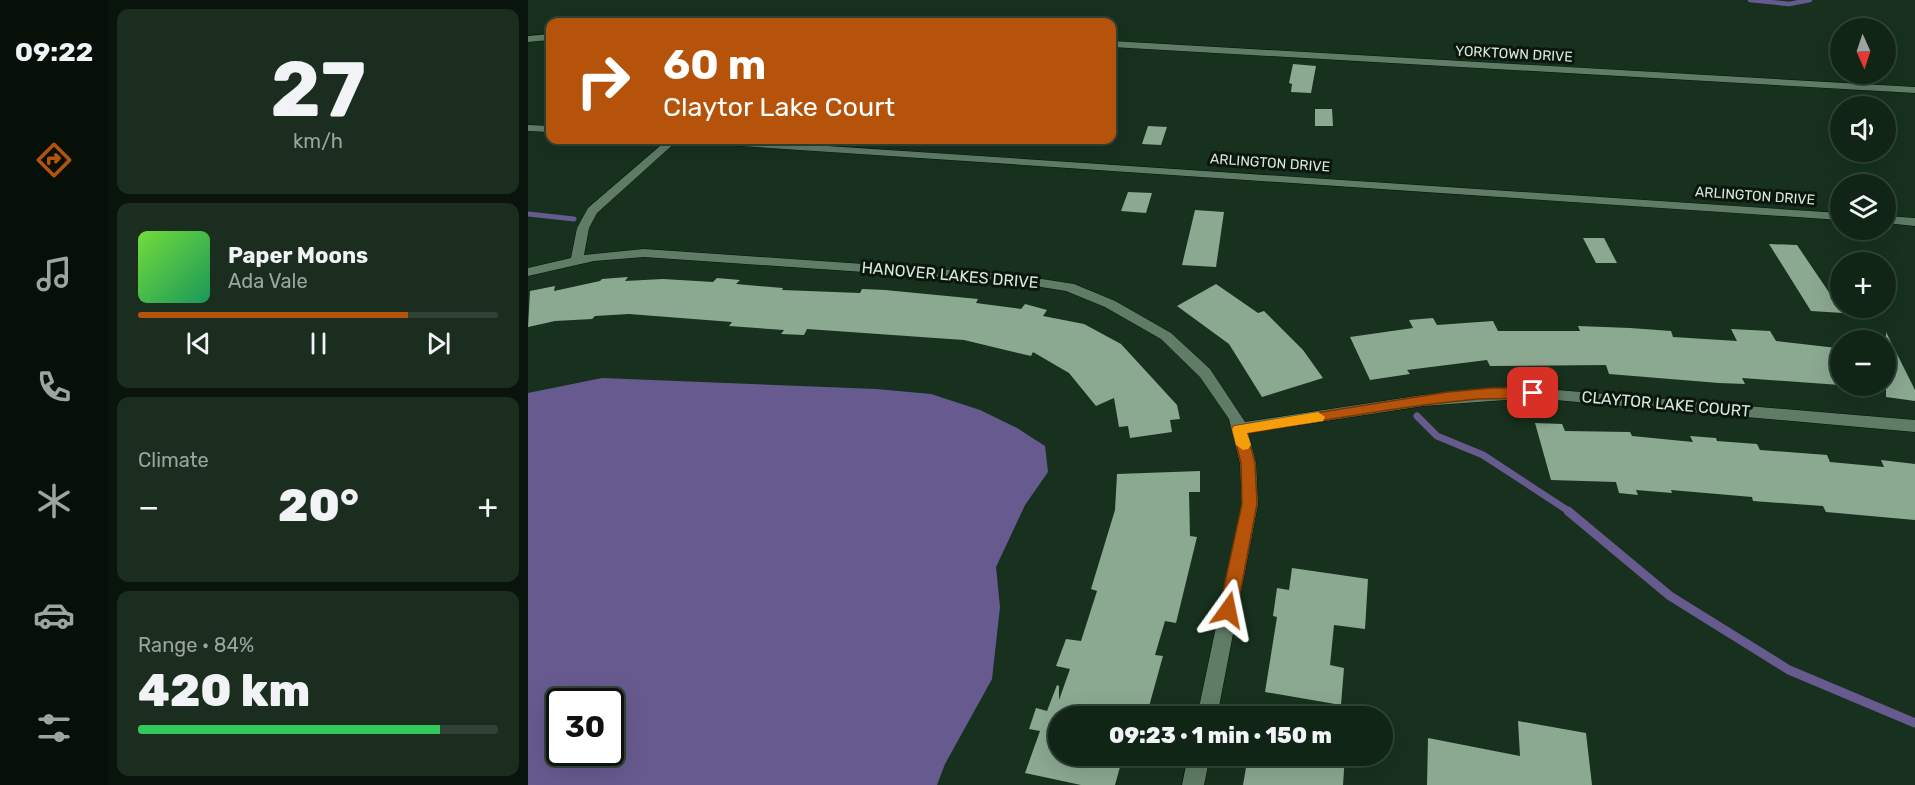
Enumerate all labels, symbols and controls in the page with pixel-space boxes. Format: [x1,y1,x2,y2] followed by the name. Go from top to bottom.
[1830,18,1896,84] north arrow
[1830,18,1896,396] map controls
[15,36,93,68] text: 09:22
[663,40,766,90] text: 60 m
[564,42,642,120] icon: right
[1455,42,1573,66] street label: YORKTOWN DRIVE
[270,43,366,136] text: 27
[663,91,895,123] text: Claytor Lake Court
[1830,96,1896,162] button: sound
[293,129,343,153] text: km/h
[33,139,75,181] icon: directions
[1209,150,1331,176] street label: ARLINGTON DRIVE
[1830,174,1896,240] button: layers
[1694,183,1816,209] street label: ARLINGTON DRIVE
[228,242,368,269] text: Paper Moons
[1830,252,1896,318] button: +
[33,253,75,295] icon: music
[861,258,1039,292] street label: HANOVER LAKES DRIVE
[228,269,308,293] text: Ada Vale
[182,327,215,360] icon: previous
[302,327,335,360] icon: pause
[422,327,455,360] icon: next
[1830,330,1896,396] button: −
[33,366,75,408] icon: phone
[1507,367,1558,418] pin
[1516,376,1549,409] icon: arrive
[1581,387,1751,421] street label: CLAYTOR LAKE COURT
[138,448,209,472] text: Climate
[278,479,359,532] text: 20°
[33,480,75,522] icon: climate
[138,487,159,526] text: −
[477,487,498,526] text: +
[1196,578,1260,642] position arrow
[33,594,75,636] icon: car
[138,633,254,657] text: Range · 84%
[138,664,310,717] text: 420 km
[546,688,624,766] speed limit sign: 30
[33,707,75,749] icon: filters
[1109,722,1332,749] text: 09:23 · 1 min · 150 m

